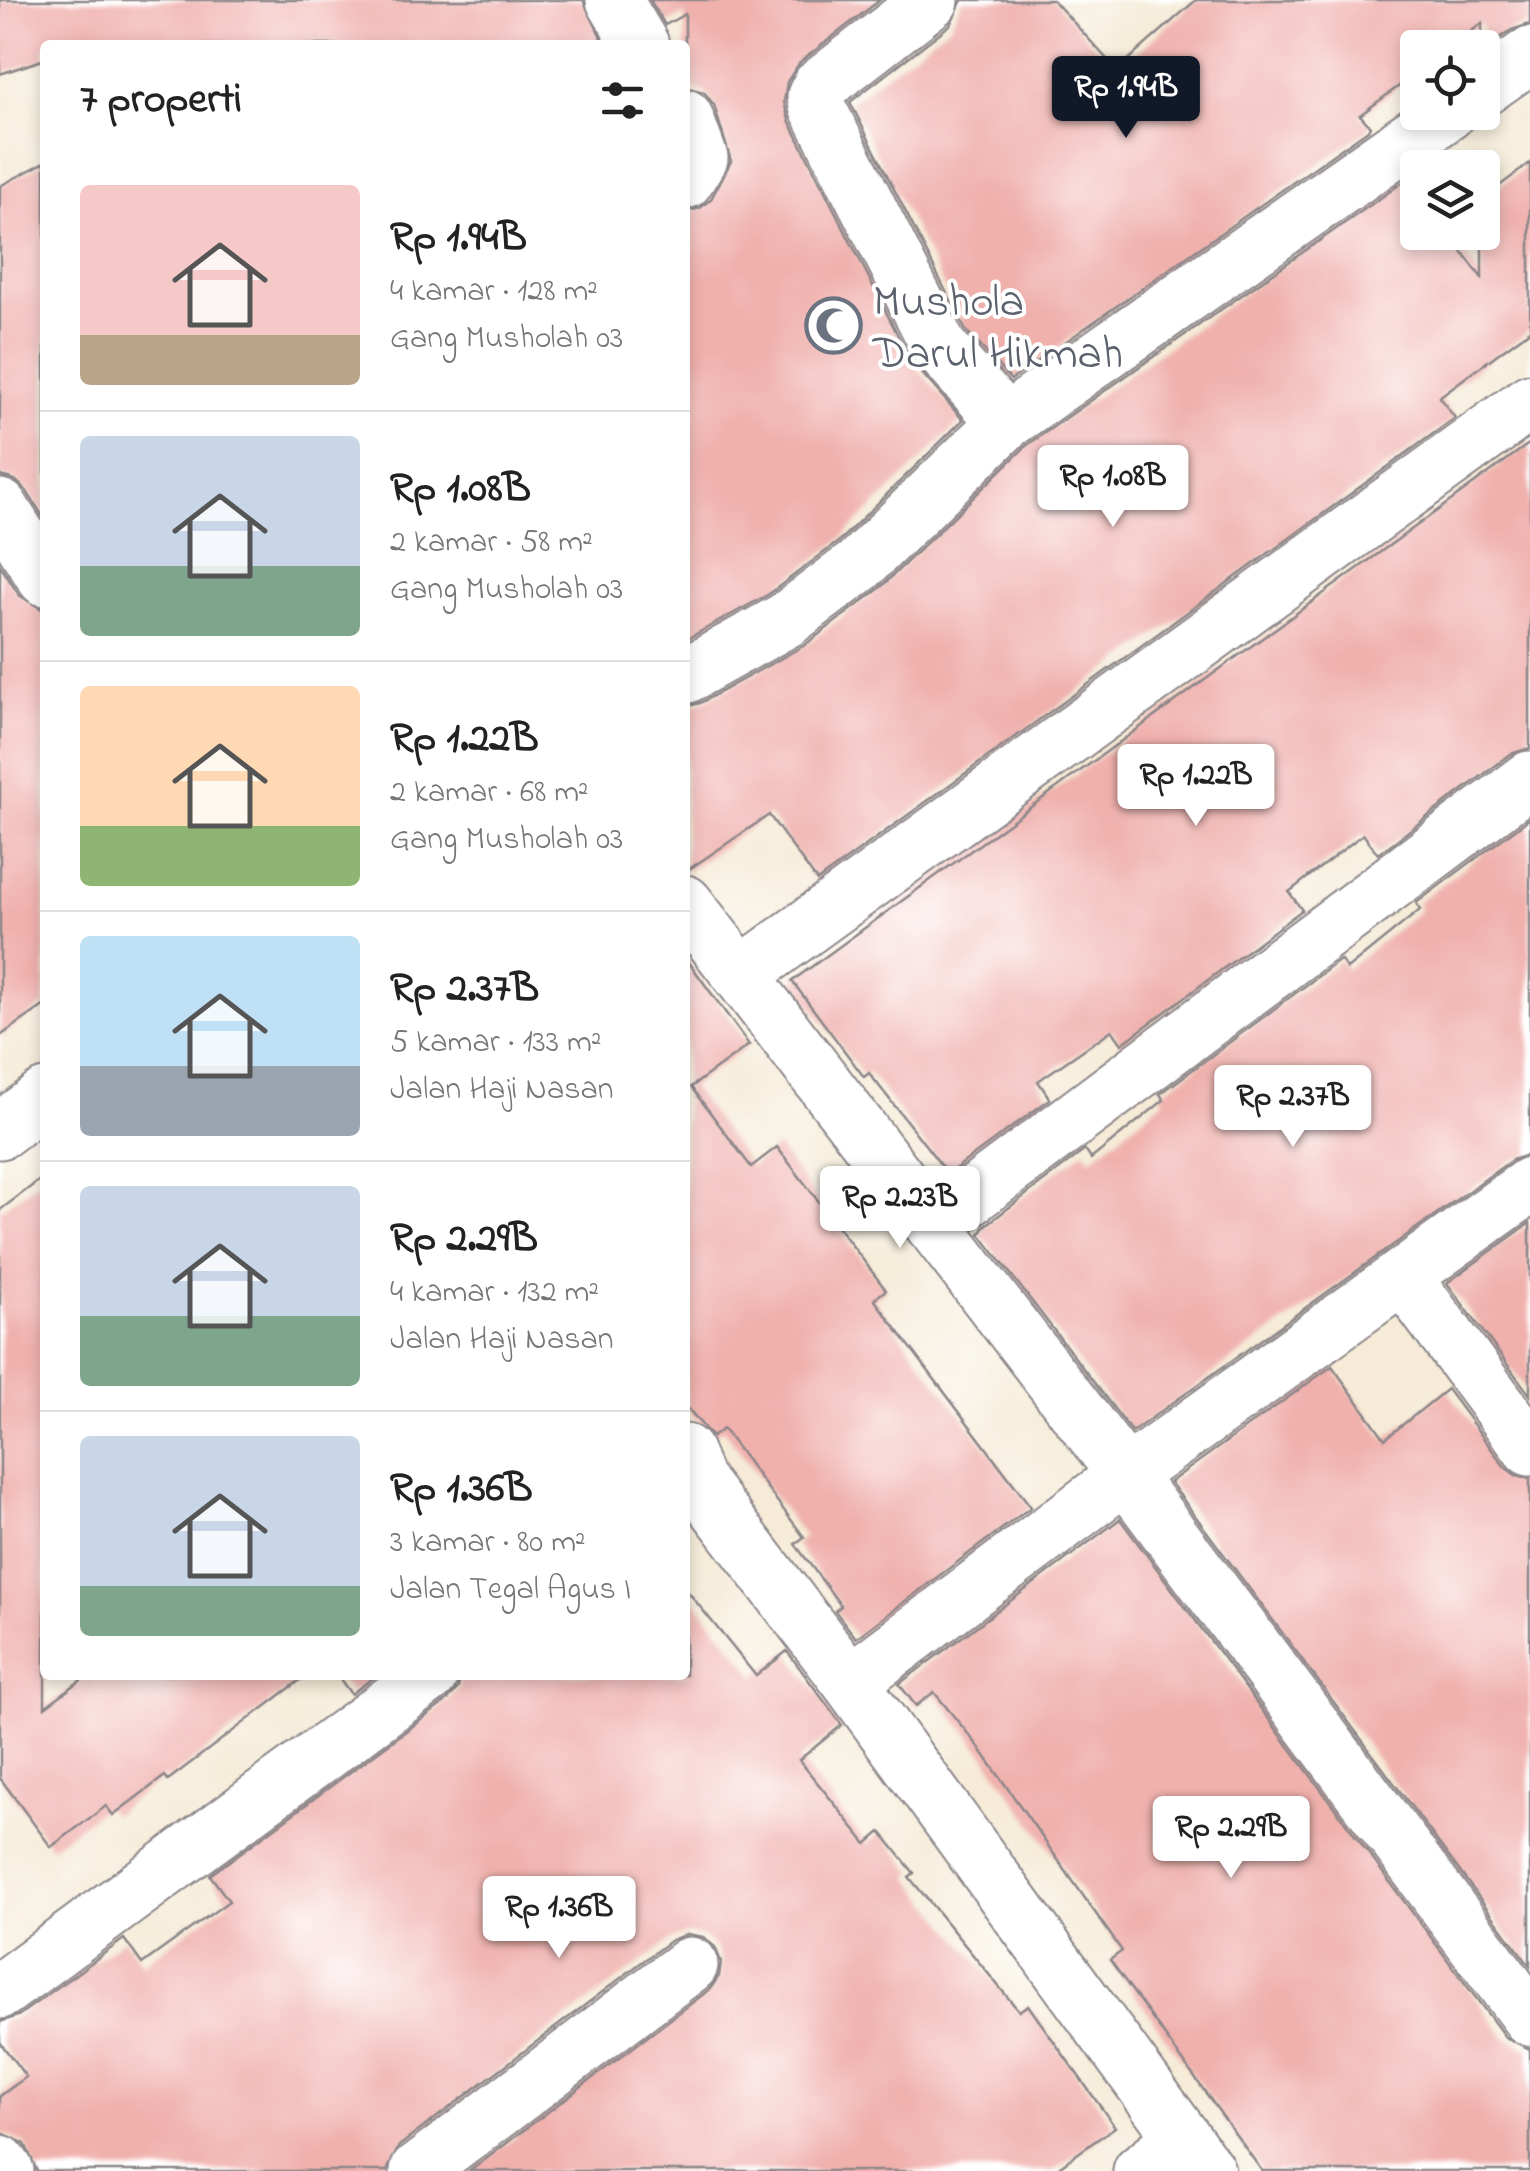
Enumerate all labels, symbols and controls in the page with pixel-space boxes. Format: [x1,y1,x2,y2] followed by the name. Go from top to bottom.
[1400,30,1500,250] map controls
[1400,30,1500,130] button: locate
[1023,56,1229,141] pin: Rp 1.94B
[1074,65,1178,112] text: Rp 1.94B
[80,70,242,131] text: 7 properti
[595,73,650,128] icon: filters
[1400,150,1500,250] button: layers
[390,208,527,269] text: Rp 1.94B
[160,225,280,345] icon: home
[390,269,598,316] text: 4 kamar · 128 m²
[872,271,1123,389] place label: Mushola Darul Hikmah
[804,295,864,355] mosque icon: Mushola Darul Hikmah
[390,316,623,363] text: Gang Musholah 03
[1010,445,1216,530] pin: Rp 1.08B
[1059,454,1167,501] text: Rp 1.08B
[390,459,531,520] text: Rp 1.08B
[160,476,280,596] icon: home
[390,520,593,567] text: 2 kamar · 58 m²
[390,567,623,614] text: Gang Musholah 03
[390,709,539,770] text: Rp 1.22B
[160,726,280,846] icon: home
[1093,744,1299,829] pin: Rp 1.22B
[1139,753,1253,800] text: Rp 1.22B
[390,770,588,817] text: 2 kamar · 68 m²
[390,817,623,864] text: Gang Musholah 03
[390,959,539,1020] text: Rp 2.37B
[160,976,280,1096] icon: home
[390,1020,601,1067] text: 5 kamar · 133 m²
[1190,1065,1396,1150] pin: Rp 2.37B
[390,1067,614,1114] text: Jalan Haji Nasan
[1236,1074,1350,1121] text: Rp 2.37B
[797,1166,1003,1251] pin: Rp 2.23B
[842,1175,958,1222] text: Rp 2.23B
[390,1209,538,1270] text: Rp 2.29B
[160,1226,280,1346] icon: home
[390,1270,599,1317] text: 4 kamar · 132 m²
[390,1317,614,1364] text: Jalan Haji Nasan
[390,1459,533,1520] text: Rp 1.36B
[160,1476,280,1596] icon: home
[390,1520,586,1567] text: 3 kamar · 80 m²
[390,1567,631,1614] text: Jalan Tegal Agus I
[1128,1796,1334,1881] pin: Rp 2.29B
[1175,1805,1287,1852] text: Rp 2.29B
[456,1876,662,1961] pin: Rp 1.36B
[505,1885,613,1932] text: Rp 1.36B

